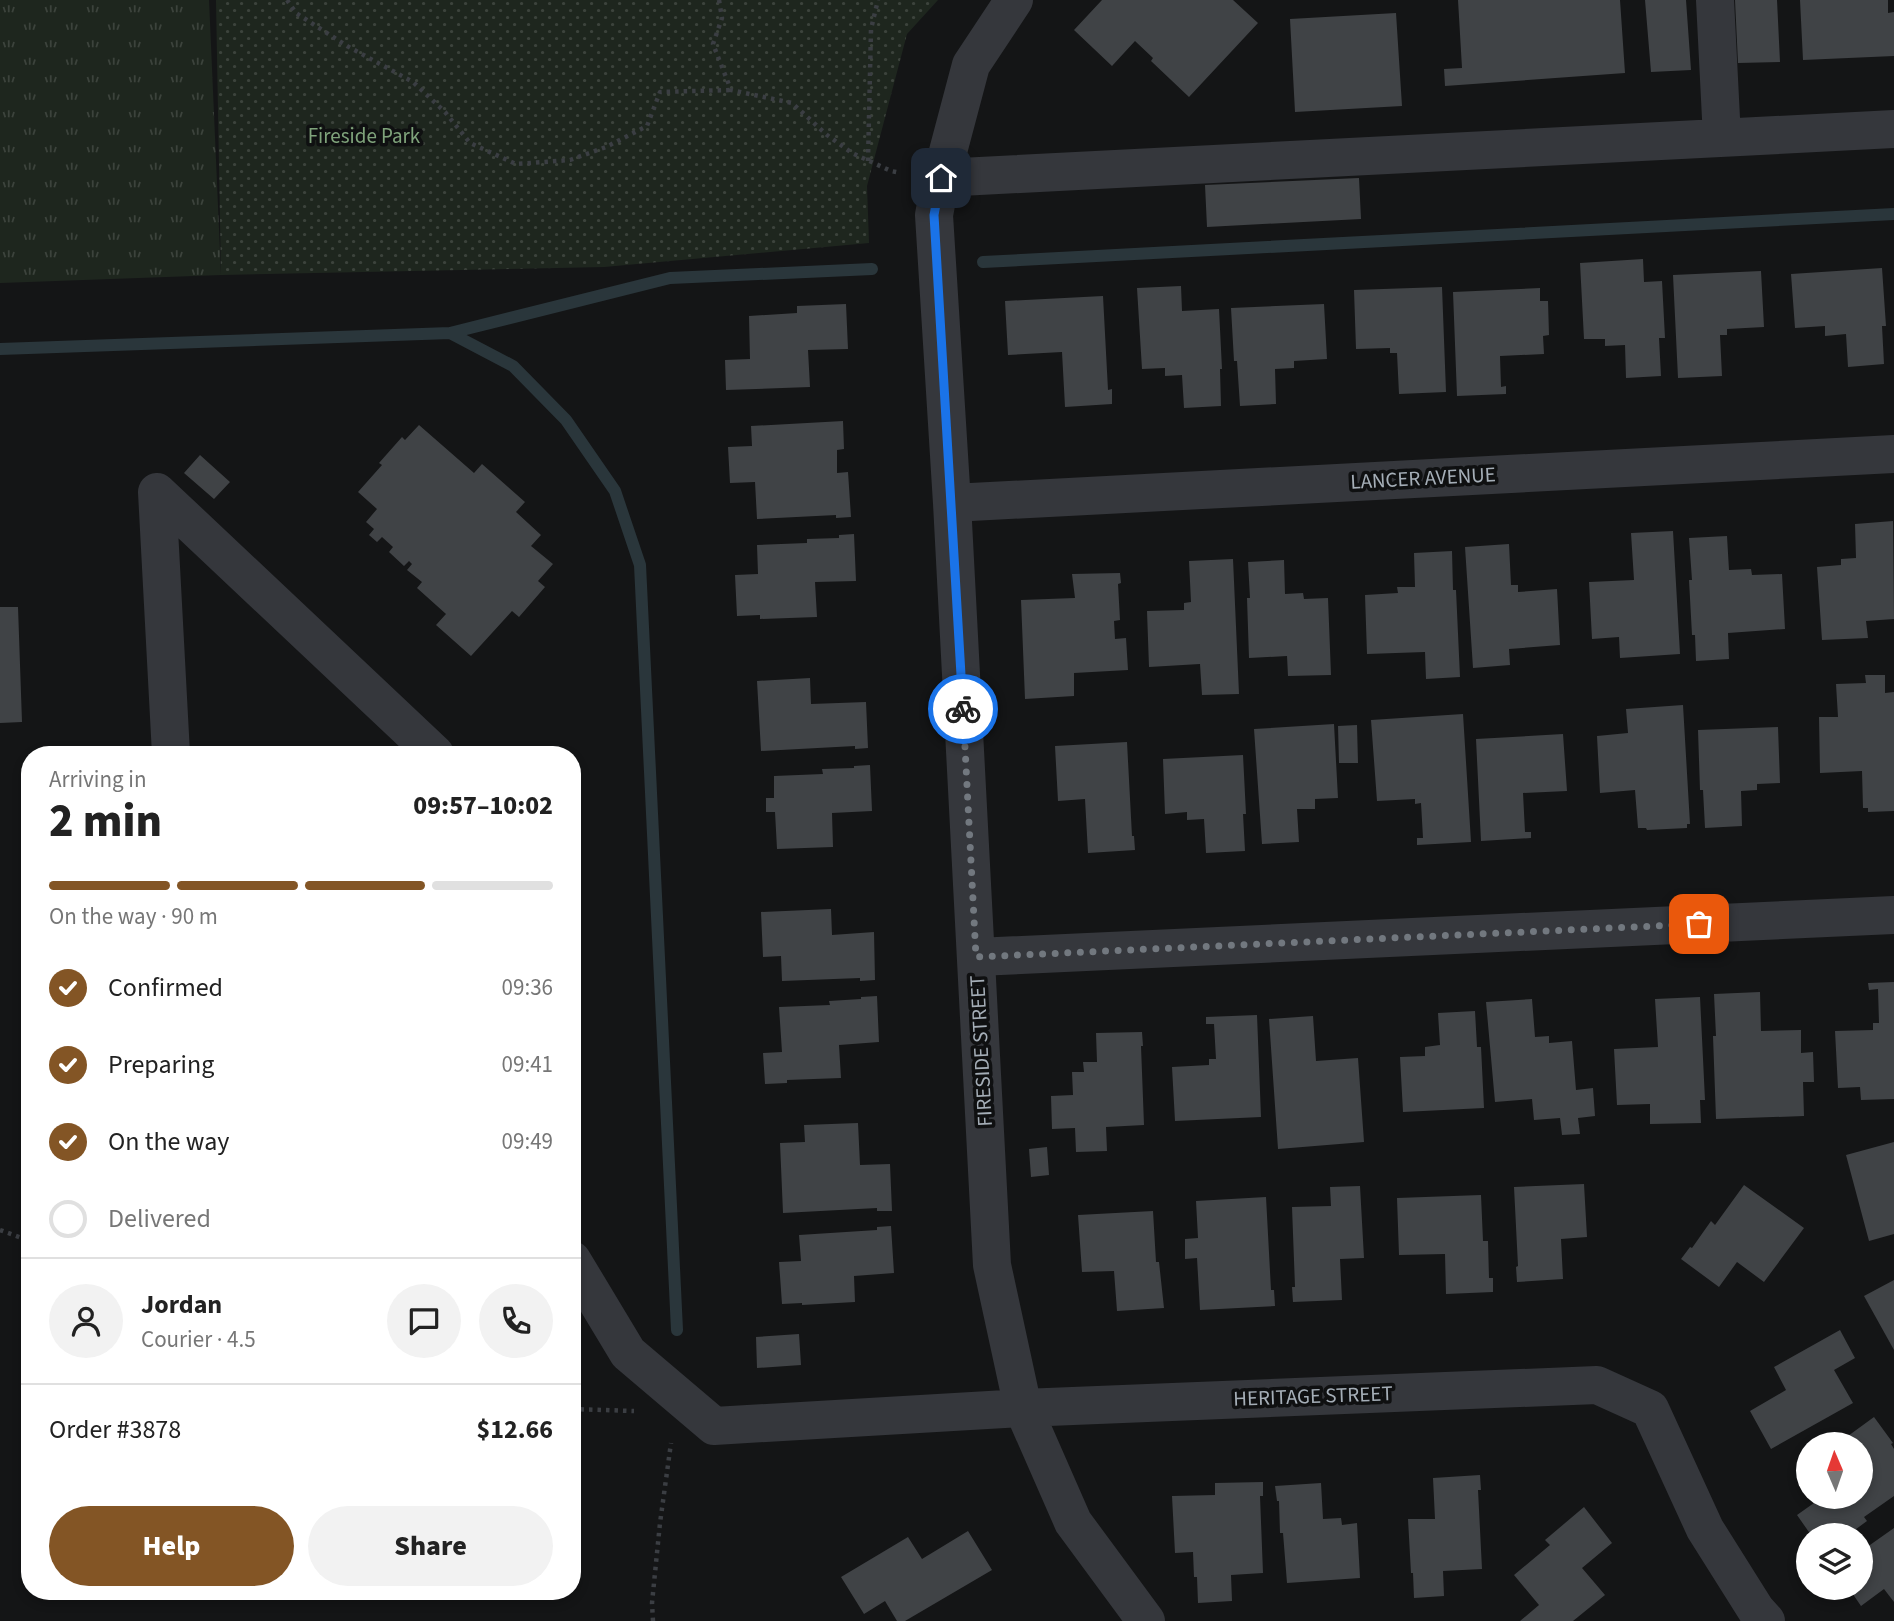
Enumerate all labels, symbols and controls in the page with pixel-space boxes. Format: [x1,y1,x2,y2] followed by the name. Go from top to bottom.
[308,121,421,151] park label: Fireside Park
[911,148,971,208] pin
[922,159,960,197] icon: home
[1349,459,1497,497] street label: LANCER AVENUE
[928,674,998,744] courier
[944,690,982,728] icon: bike
[49,763,147,796] text: Arriving in
[413,787,553,824] text: 09:57–10:02
[49,789,162,854] text: 2 min
[1669,894,1729,954] pin
[49,900,218,933] text: On the way · 90 m
[1680,905,1718,943] icon: bag
[49,969,87,1007] icon: check
[108,969,223,1006] text: Confirmed
[502,971,553,1004] text: 09:36
[962,975,1000,1127] street label: FIRESIDE STREET
[49,1046,87,1084] icon: check
[108,1046,214,1083] text: Preparing
[502,1048,553,1081] text: 09:41
[49,1123,87,1161] icon: check
[108,1123,229,1160] text: On the way
[502,1125,553,1158] text: 09:49
[108,1200,211,1237] text: Delivered
[49,1284,123,1358] button: person
[387,1284,461,1358] button: chat
[479,1284,553,1358] button: phone
[141,1286,222,1323] text: Jordan
[141,1323,256,1356] text: Courier · 4.5
[1233,1378,1393,1414] street label: HERITAGE STREET
[49,1411,181,1448] text: Order #3878
[477,1411,553,1448] text: $12.66
[1796,1432,1872,1508] north arrow
[1796,1432,1873,1600] map controls
[49,1506,294,1586] button: Help
[308,1506,553,1586] button: Share
[1796,1523,1873,1600] button: layers

